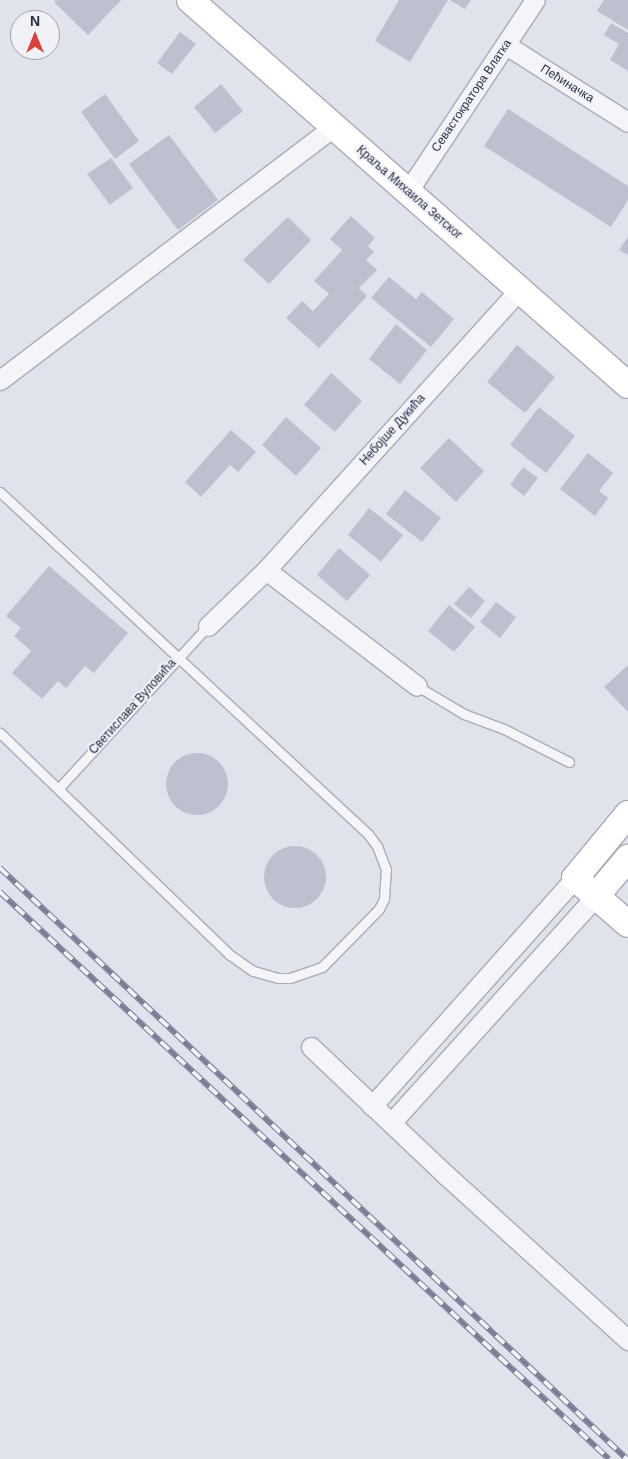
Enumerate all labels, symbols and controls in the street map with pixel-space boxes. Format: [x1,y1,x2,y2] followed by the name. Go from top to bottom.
[10,10,60,60] north arrow
[30,13,40,29] text: N
[429,37,515,155] street label: Севастократора Влатка
[538,62,596,106] street label: Пећиначка
[353,143,465,243] street label: Краља Михаила Зетског
[357,391,429,469] street label: Небојше Дукића
[86,656,180,758] street label: Светислава Вуловића

